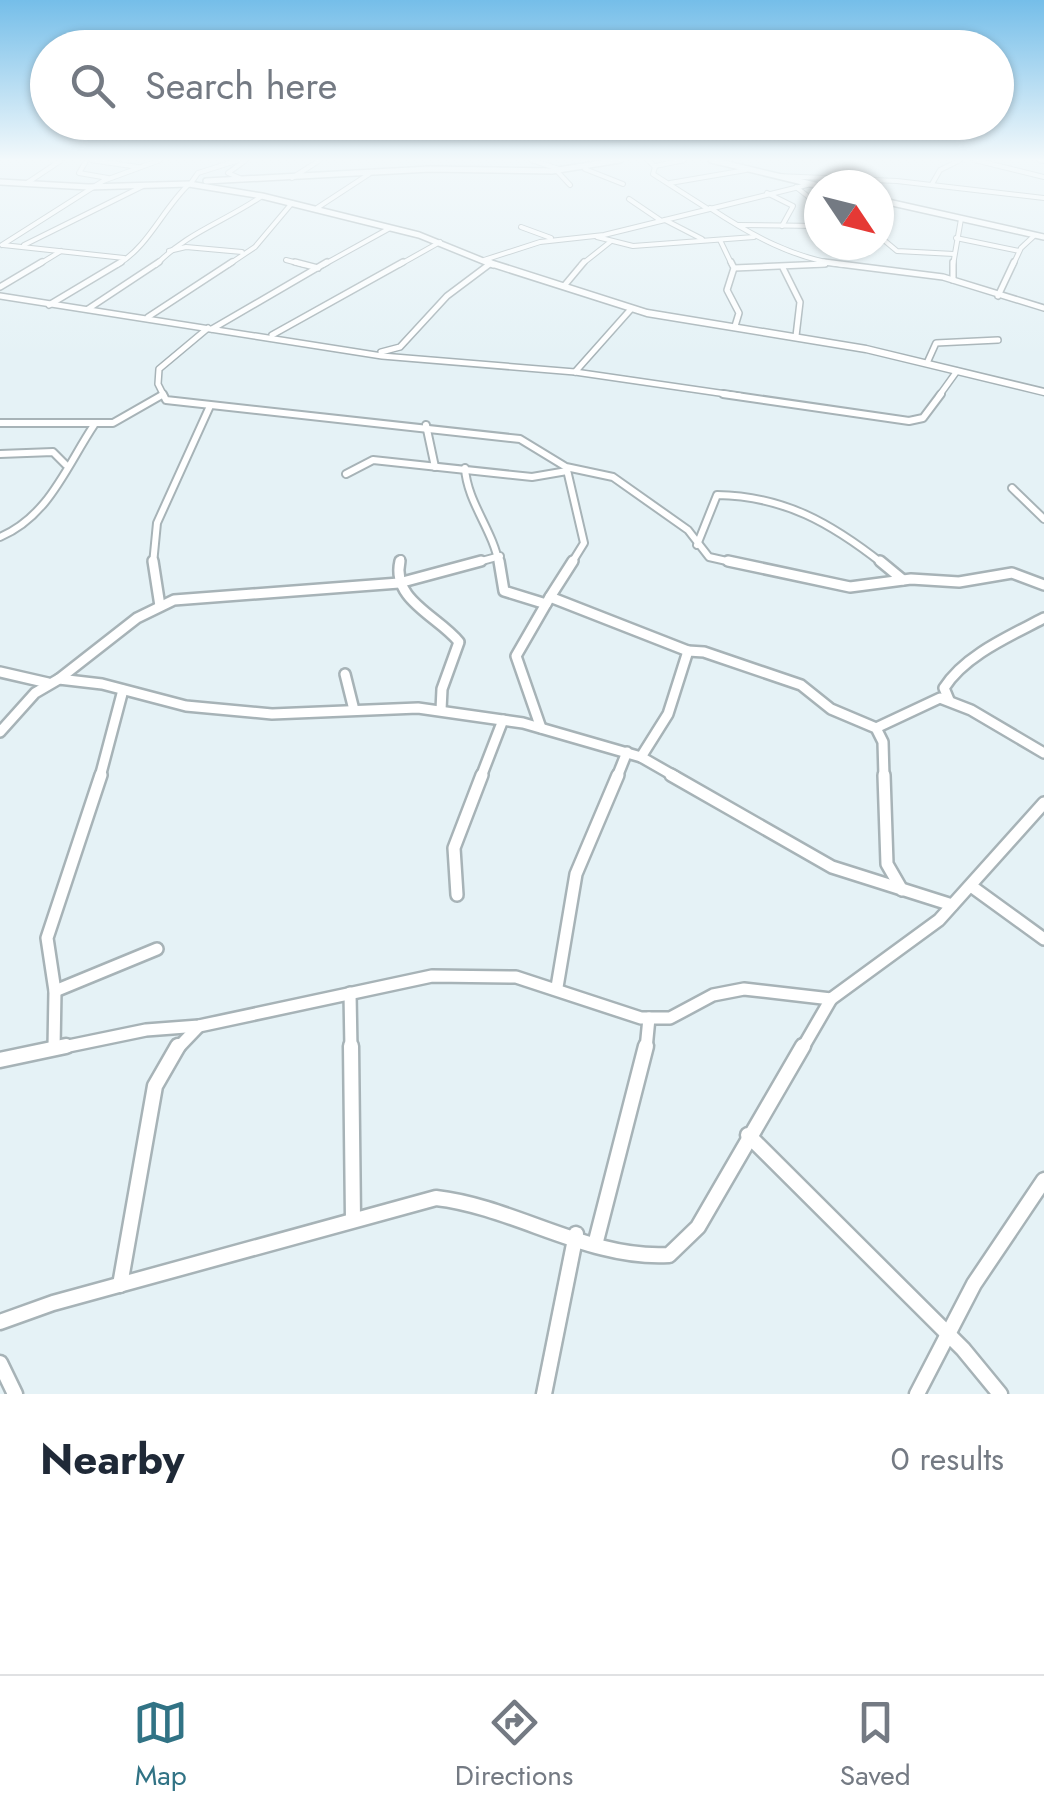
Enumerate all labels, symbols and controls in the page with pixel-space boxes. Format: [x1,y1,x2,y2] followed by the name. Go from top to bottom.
[30,30,1014,140] search box
[65,58,120,113] icon: search
[145,58,337,113] text: Search here
[804,170,894,260] north arrow
[40,1429,184,1490] text: Nearby
[891,1436,1004,1482] text: 0 results
[133,1695,188,1796] tab: Map
[455,1695,573,1796] tab: Directions
[840,1695,911,1796] tab: Saved

